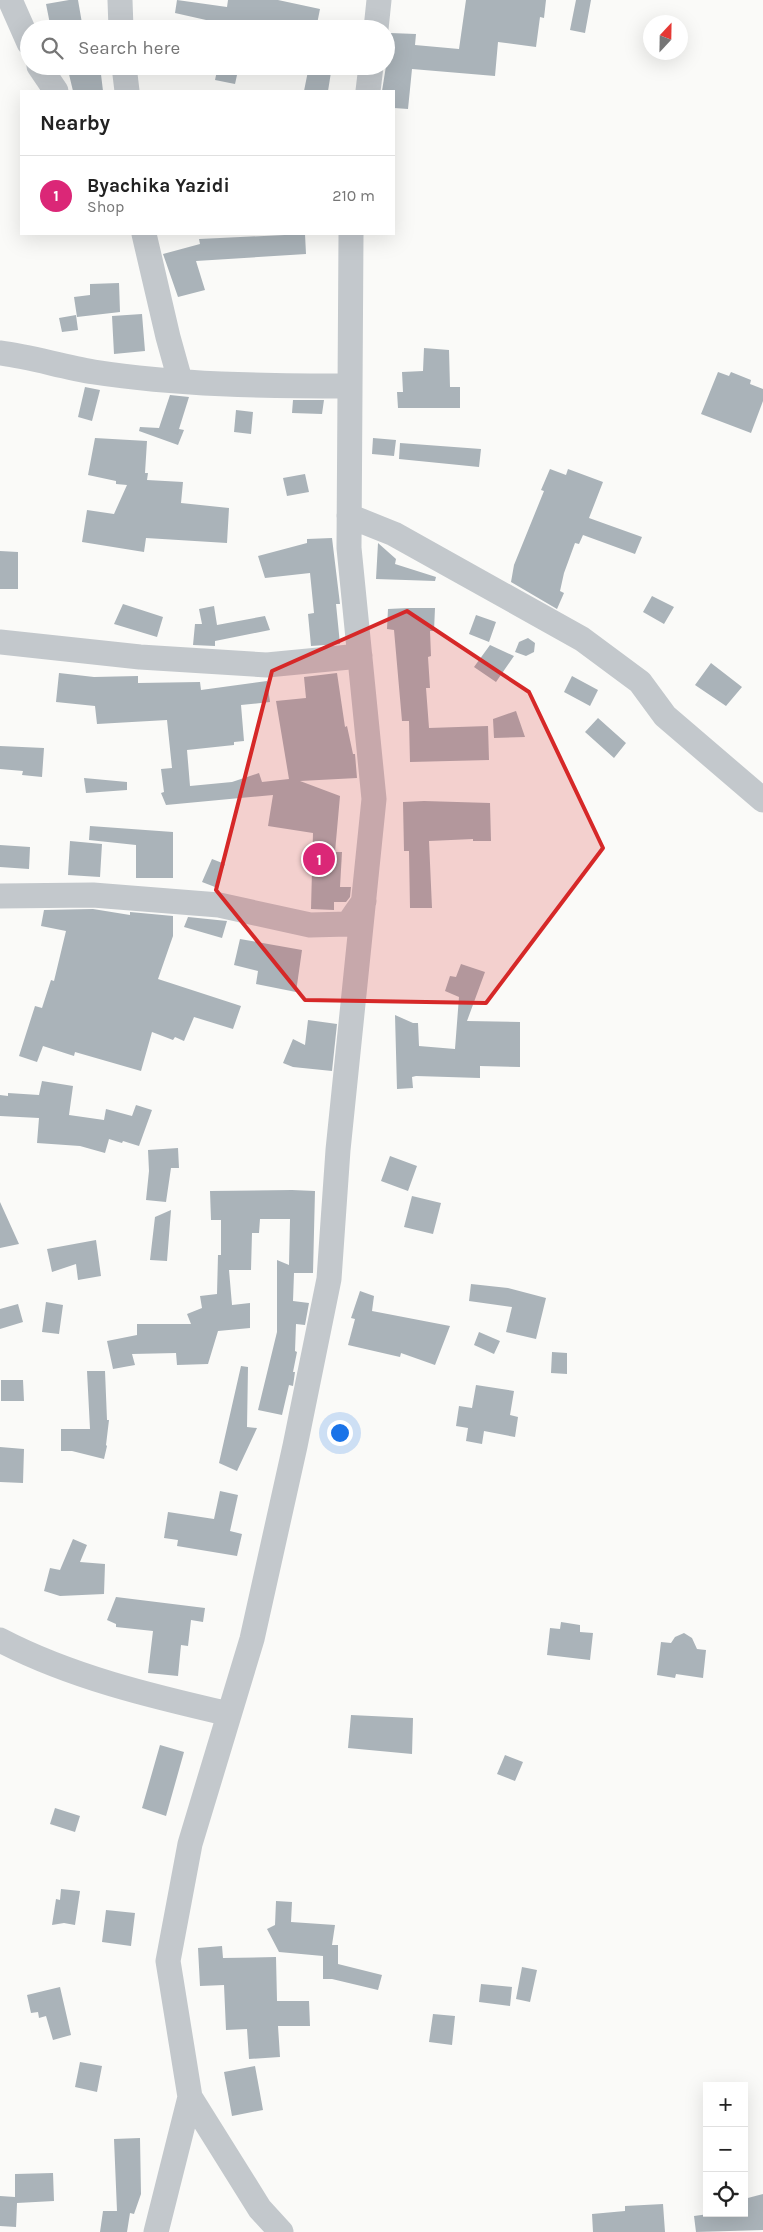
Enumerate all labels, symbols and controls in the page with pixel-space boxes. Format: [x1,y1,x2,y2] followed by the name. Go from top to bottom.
[643,15,688,60] north arrow
[20,20,395,75] search box
[38,34,66,62] icon: search
[78,37,180,59] text: Search here
[40,111,110,135] text: Nearby
[87,175,230,197] text: Byachika Yazidi
[53,186,59,205] text: 1
[332,186,375,205] text: 210 m
[87,197,124,216] text: Shop
[303,840,335,878] pin: 1
[327,1420,353,1446] your location
[703,2082,748,2217] map controls
[703,2082,748,2127] button: +
[703,2127,748,2172] button: −
[703,2172,748,2217] button: locate

